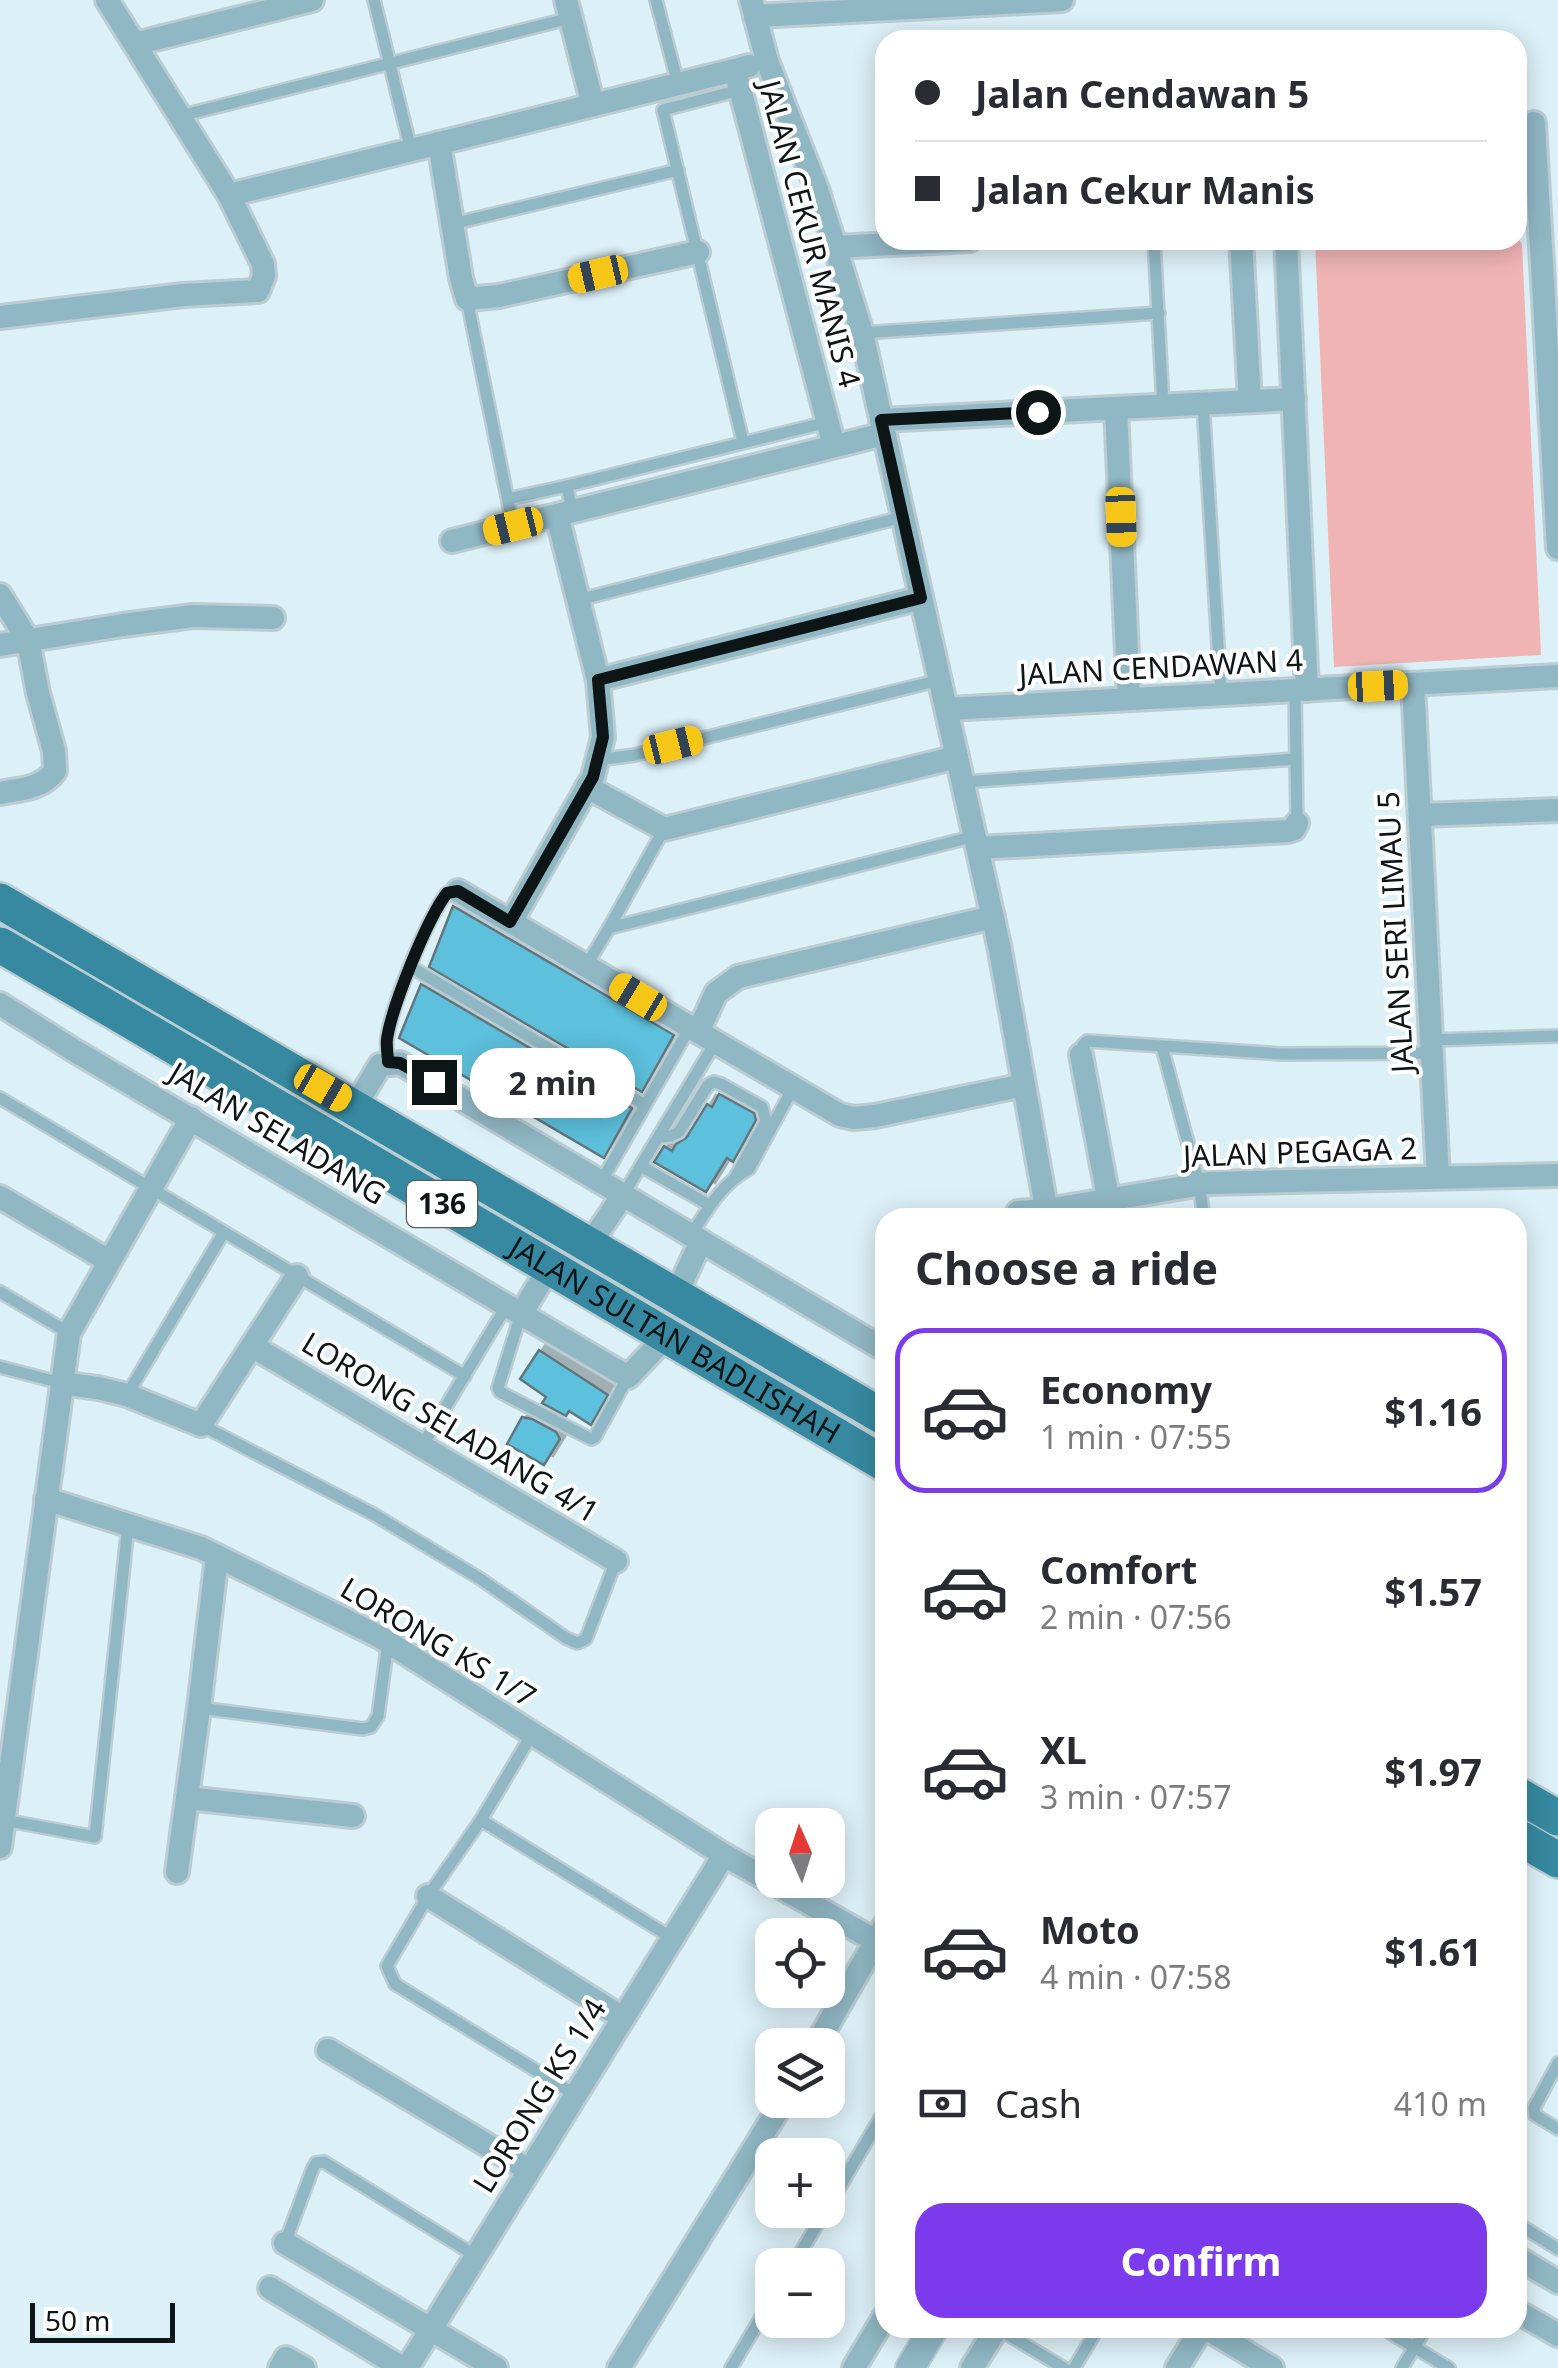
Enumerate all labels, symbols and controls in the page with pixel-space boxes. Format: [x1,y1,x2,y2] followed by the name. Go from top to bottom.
[975,67,1309,119] text: Jalan Cendawan 5
[749,73,871,392] street label: JALAN CEKUR MANIS 4
[975,163,1315,215] text: Jalan Cekur Manis
[565,253,631,295] car
[1016,390,1061,435] route start
[1105,486,1137,548] car
[480,504,546,548] car
[1015,639,1304,695] street label: JALAN CENDAWAN 4
[1347,669,1409,703] car
[640,723,706,767] car
[1367,790,1423,1077] street label: JALAN SERI LIMAU 5
[605,969,671,1025] car
[469,1047,634,1117] callout: 2 min
[159,1050,394,1214] street label: JALAN SELADANG
[290,1060,356,1116] car
[412,1060,457,1105] route end
[508,1061,597,1104] text: 2 min
[1179,1127,1418,1176] street label: JALAN PEGAGA 2
[407,1181,477,1227] road number: 136
[500,1225,848,1453] street label: JALAN SULTAN BADLISHAH
[915,1237,1218,1298] text: Choose a ride
[295,1322,607,1532] street label: LORONG SELADANG 4/1
[1040,1363,1212,1415] text: Economy
[920,1366,1010,1456] icon: car
[1384,1385,1482,1437] text: $1.16
[1040,1415,1232,1458] text: 1 min · 07:55
[1040,1543,1197,1595] text: Comfort
[920,1546,1010,1636] icon: car
[1384,1565,1482,1617] text: $1.57
[333,1567,544,1716] street label: LORONG KS 1/7
[1040,1595,1232,1638] text: 2 min · 07:56
[1040,1723,1087,1775] text: XL
[920,1726,1010,1816] icon: car
[1384,1745,1482,1797] text: $1.97
[1040,1775,1232,1818] text: 3 min · 07:57
[755,1808,845,1898] north arrow
[755,1808,845,2338] map controls
[1040,1903,1140,1955] text: Moto
[920,1906,1010,1996] icon: car
[755,1918,845,2008] button: locate
[1384,1925,1482,1977] text: $1.61
[1040,1955,1232,1998] text: 4 min · 07:58
[463,1990,615,2200] street label: LORONG KS 1/4
[755,2028,845,2118] button: layers
[915,2076,970,2131] icon: cash
[995,2077,1082,2129] text: Cash
[1394,2082,1487,2125] text: 410 m
[755,2138,845,2228] button: +
[915,2203,1487,2318] button: Confirm
[755,2248,845,2338] button: −
[30,2298,175,2342] scale bar
[45,2301,111,2339] text: 50 m

